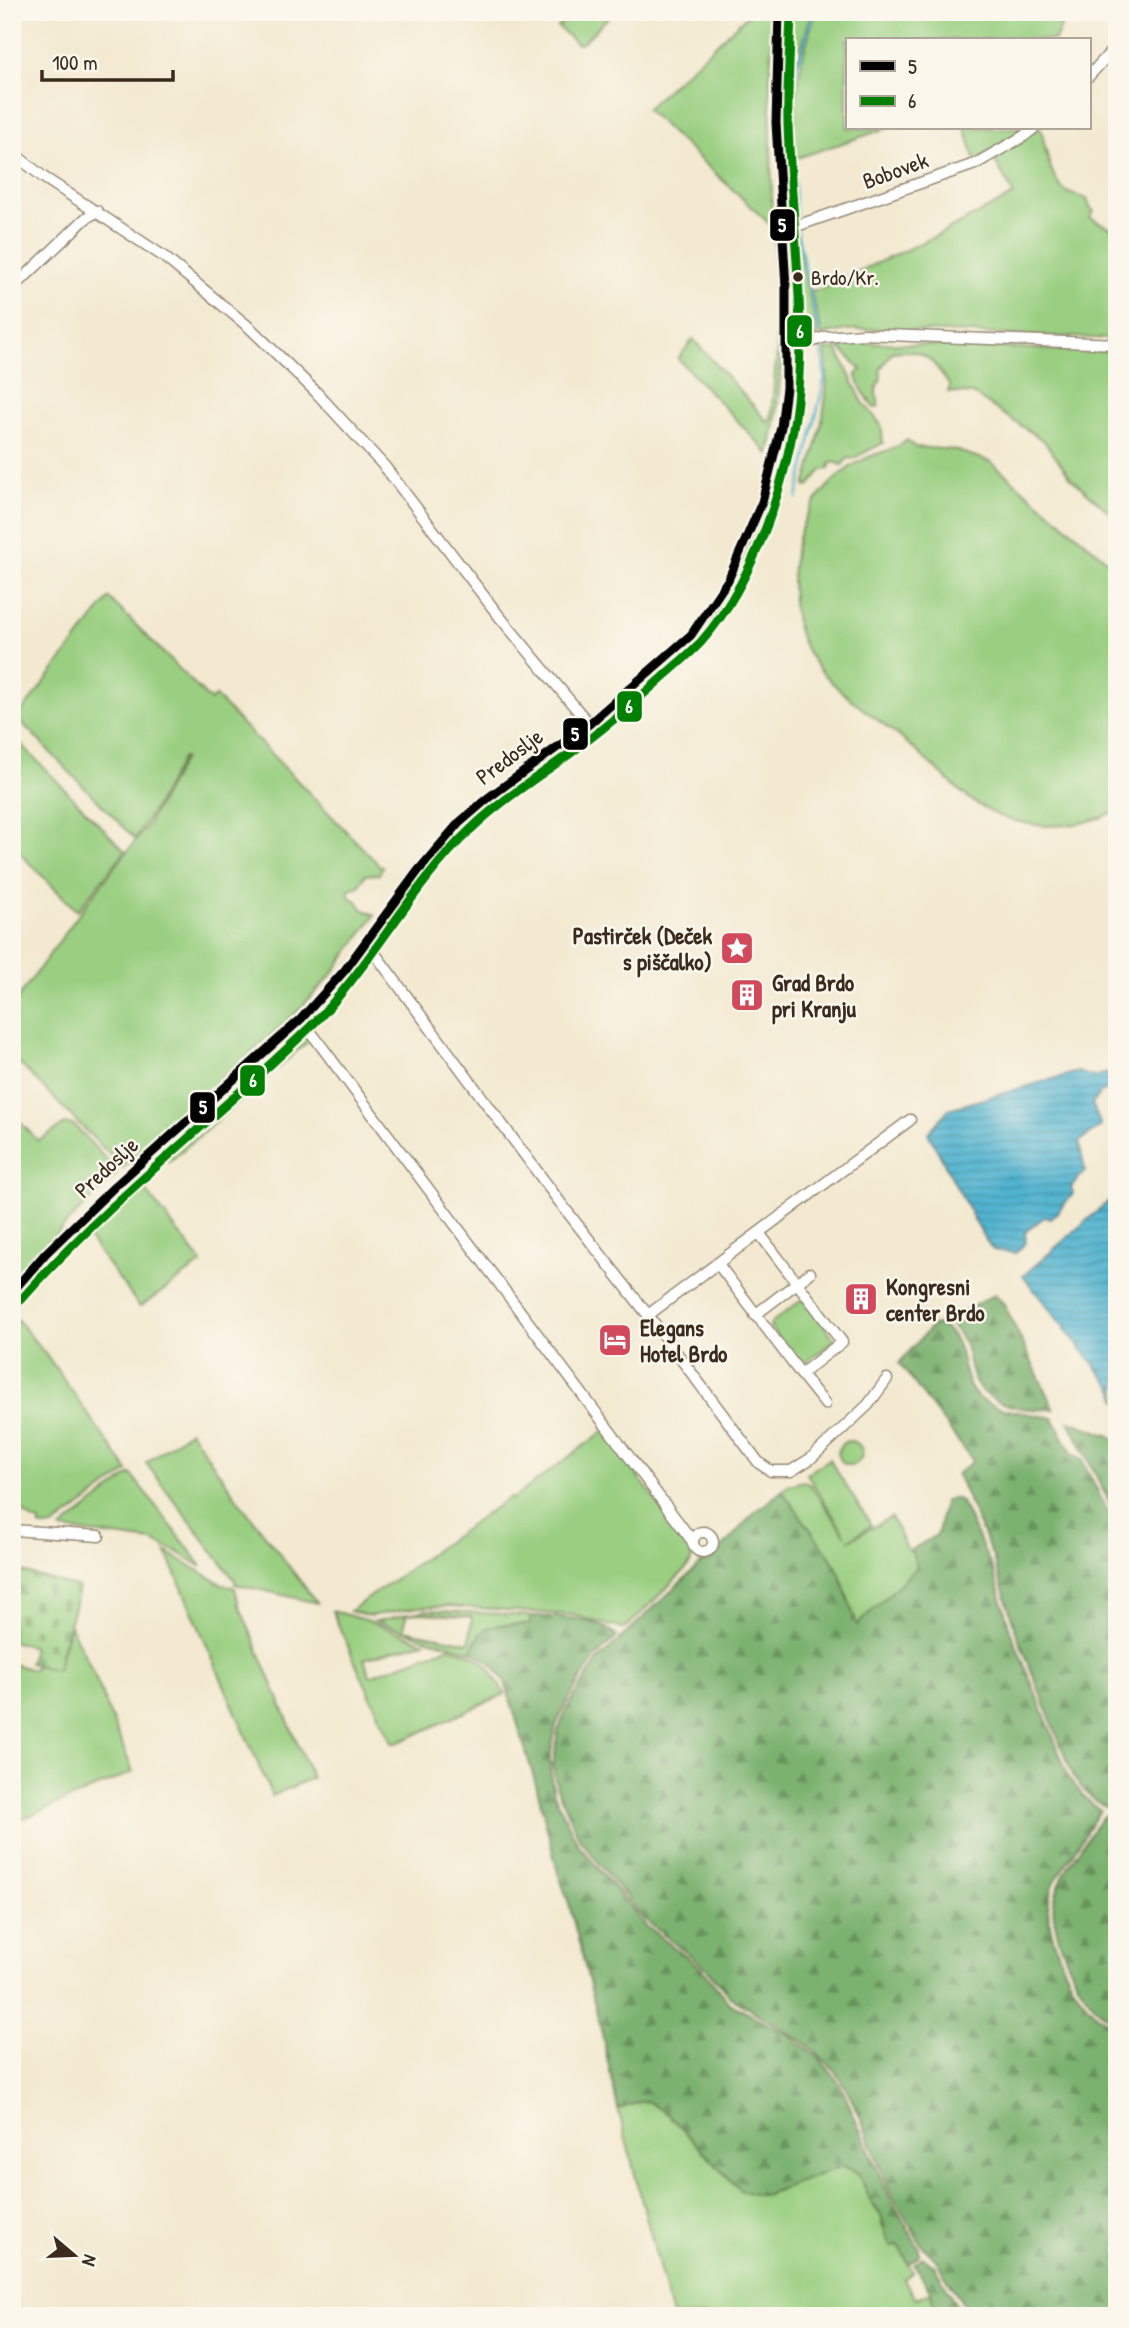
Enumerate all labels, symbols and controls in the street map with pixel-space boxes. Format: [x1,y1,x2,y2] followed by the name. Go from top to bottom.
[42,38,173,82] scale bar
[846,38,1090,130] legend
[52,48,98,77] text: 100 m
[908,52,917,81] text: 5
[908,86,916,115] text: 6
[858,144,932,196] street label: Bobovek
[769,208,796,242] line badge: 5
[778,212,787,238] text: 5
[811,263,879,292] place label: Brdo/Kr.
[791,270,805,284] marker: Brdo/Kr.
[786,314,813,348] line badge: 6
[796,318,804,344] text: 6
[616,690,643,723] line badge: 6
[625,693,633,719] text: 6
[562,717,589,751] line badge: 5
[469,720,549,792] street label: Predoslje
[571,721,580,747] text: 5
[573,920,712,978] place label: Pastirček (Deček s piščalko)
[718,929,756,967] place icon: Pastirček (Deček s piščalko)
[772,967,857,1025] place label: Grad Brdo pri Kranju
[728,976,766,1014] building icon: Grad Brdo pri Kranju
[239,1064,266,1097] line badge: 6
[249,1067,257,1093] text: 6
[189,1091,216,1124] line badge: 5
[199,1094,208,1120] text: 5
[67,1129,145,1205] street label: Predoslje
[886,1271,985,1328] place label: Kongresni center Brdo
[842,1280,880,1318] building icon: Kongresni center Brdo
[640,1312,728,1369] place label: Elegans Hotel Brdo
[596,1321,634,1359] hotel icon: Elegans Hotel Brdo
[38,2220,108,2290] north arrow
[76,2252,104,2270] text: N

